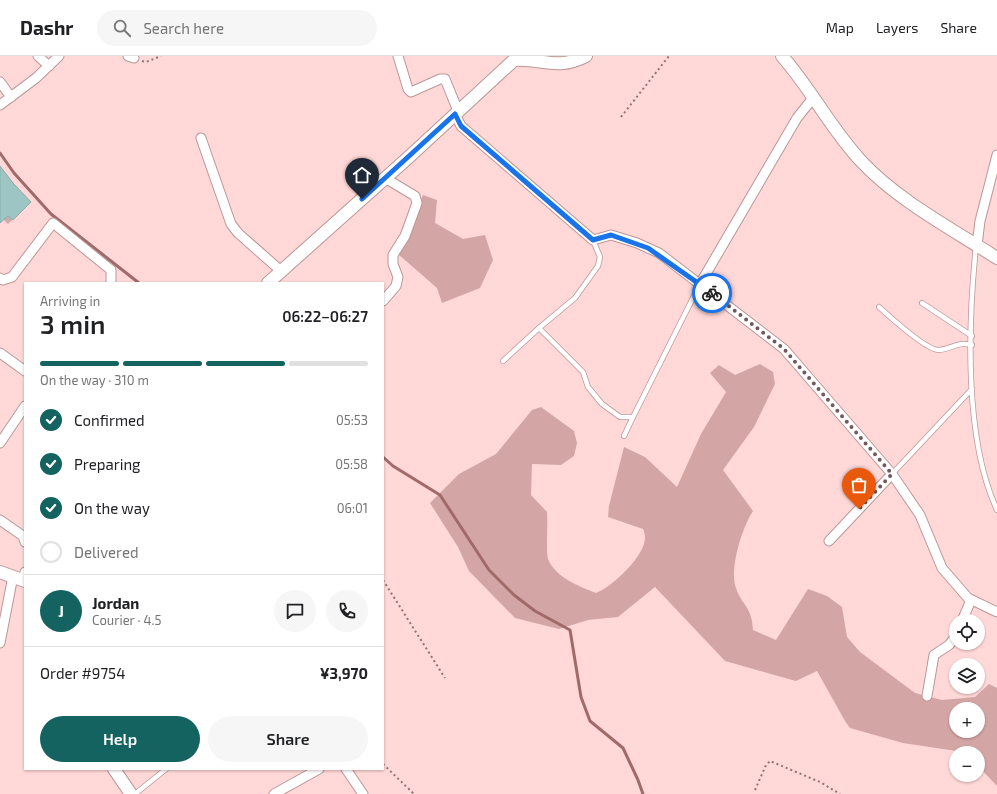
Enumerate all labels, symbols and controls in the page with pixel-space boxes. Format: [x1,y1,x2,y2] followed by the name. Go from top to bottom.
[97,10,377,46] search box
[20,16,73,39] text: Dashr
[111,17,133,39] icon: search
[143,19,224,37] text: Search here
[826,19,854,36] text: Map
[876,19,918,36] text: Layers
[940,19,977,36] text: Share
[345,158,379,199] pin
[351,164,373,186] icon: home
[692,273,732,313] courier
[701,282,723,304] icon: bike
[40,293,100,309] text: Arriving in
[282,307,368,325] text: 06:22–06:27
[40,308,105,339] text: 3 min
[40,372,149,388] text: On the way · 310 m
[40,409,62,431] icon: check
[74,411,145,429] text: Confirmed
[336,412,368,428] text: 05:53
[40,453,62,475] icon: check
[74,455,140,473] text: Preparing
[335,456,368,472] text: 05:58
[842,468,876,509] pin
[848,474,870,496] icon: bag
[40,497,62,519] icon: check
[74,499,150,517] text: On the way
[337,500,368,516] text: 06:01
[74,543,139,561] text: Delivered
[274,590,316,632] button: chat
[326,590,368,632] button: phone
[92,594,139,612] text: Jordan
[58,602,64,620] text: J
[92,612,161,628] text: Courier · 4.5
[949,614,985,782] map controls
[949,614,985,650] button: locate
[949,658,985,694] button: layers
[40,664,125,682] text: Order #9754
[320,664,368,682] text: ¥3,970
[949,702,985,738] button: +
[40,716,200,762] button: Help
[208,716,368,762] button: Share
[949,746,985,782] button: −

